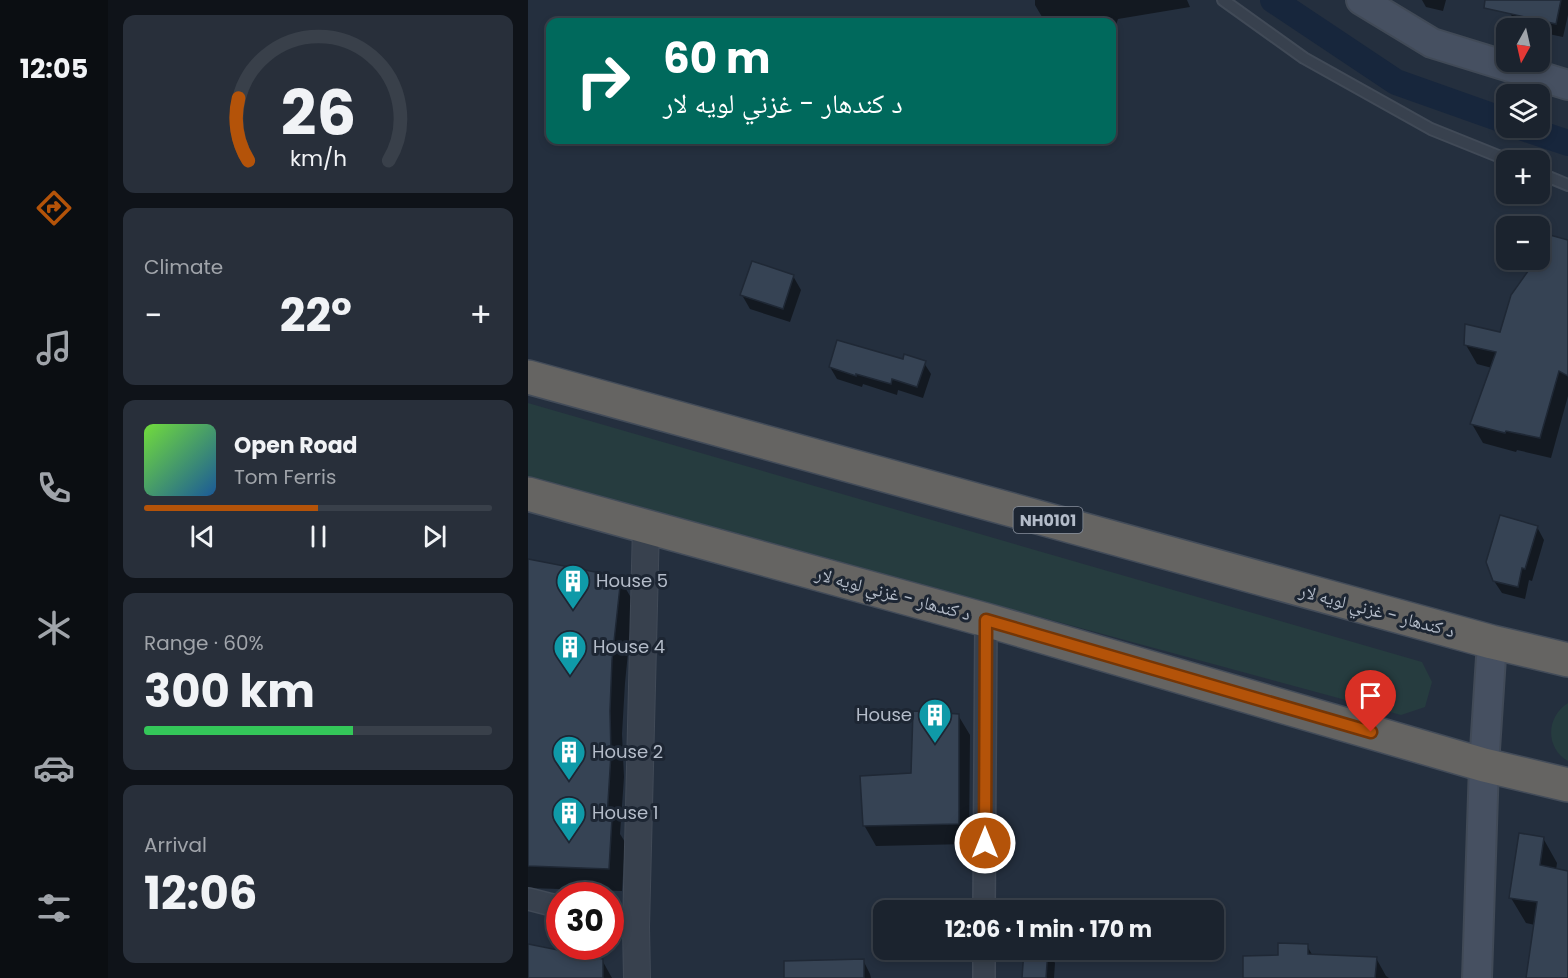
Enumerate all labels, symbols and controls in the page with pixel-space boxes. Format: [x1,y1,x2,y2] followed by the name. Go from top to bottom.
[1496,18,1550,72] north arrow
[1496,18,1550,270] map controls
[663,29,771,88] text: 60 m
[564,42,642,120] icon: right
[20,50,88,87] text: 12:05
[280,69,356,157] text: 26
[1496,84,1550,138] button: layers
[663,85,903,122] text: د کندهار - غزني لويه لار
[289,143,347,174] text: km/h
[1496,150,1550,204] button: +
[33,187,75,229] icon: directions
[1496,216,1550,270] button: −
[144,253,223,281] text: Climate
[280,284,352,347] text: 22°
[144,292,162,339] text: −
[469,292,492,339] text: +
[33,327,75,369] icon: music
[234,430,358,461] text: Open Road
[234,463,336,491] text: Tom Ferris
[33,467,75,509] icon: phone
[1014,507,1082,533] road number: NH0101
[186,520,219,553] icon: previous
[302,520,335,553] icon: pause
[418,520,451,553] icon: next
[811,561,974,629] street label: د کندهار - غزني لويه لار
[555,563,591,610] building icon: House 5
[596,568,668,593] place label: House 5
[1295,578,1458,646] street label: د کندهار - غزني لويه لار
[33,607,75,649] icon: climate
[144,629,264,657] text: Range · 60%
[552,629,588,676] building icon: House 4
[593,634,665,659] place label: House 4
[144,660,315,723] text: 300 km
[1345,670,1396,732] pin
[1354,679,1387,712] icon: arrive
[917,697,953,744] building icon: House
[856,702,912,727] place label: House
[551,734,587,781] building icon: House 2
[592,739,663,764] place label: House 2
[33,747,75,789] icon: car
[551,795,587,842] building icon: House 1
[592,800,659,825] place label: House 1
[953,811,1017,875] position arrow
[144,831,207,859] text: Arrival
[144,862,257,925] text: 12:06
[546,882,624,960] speed limit sign: 30
[33,887,75,929] icon: filters
[945,914,1152,945] text: 12:06 · 1 min · 170 m

